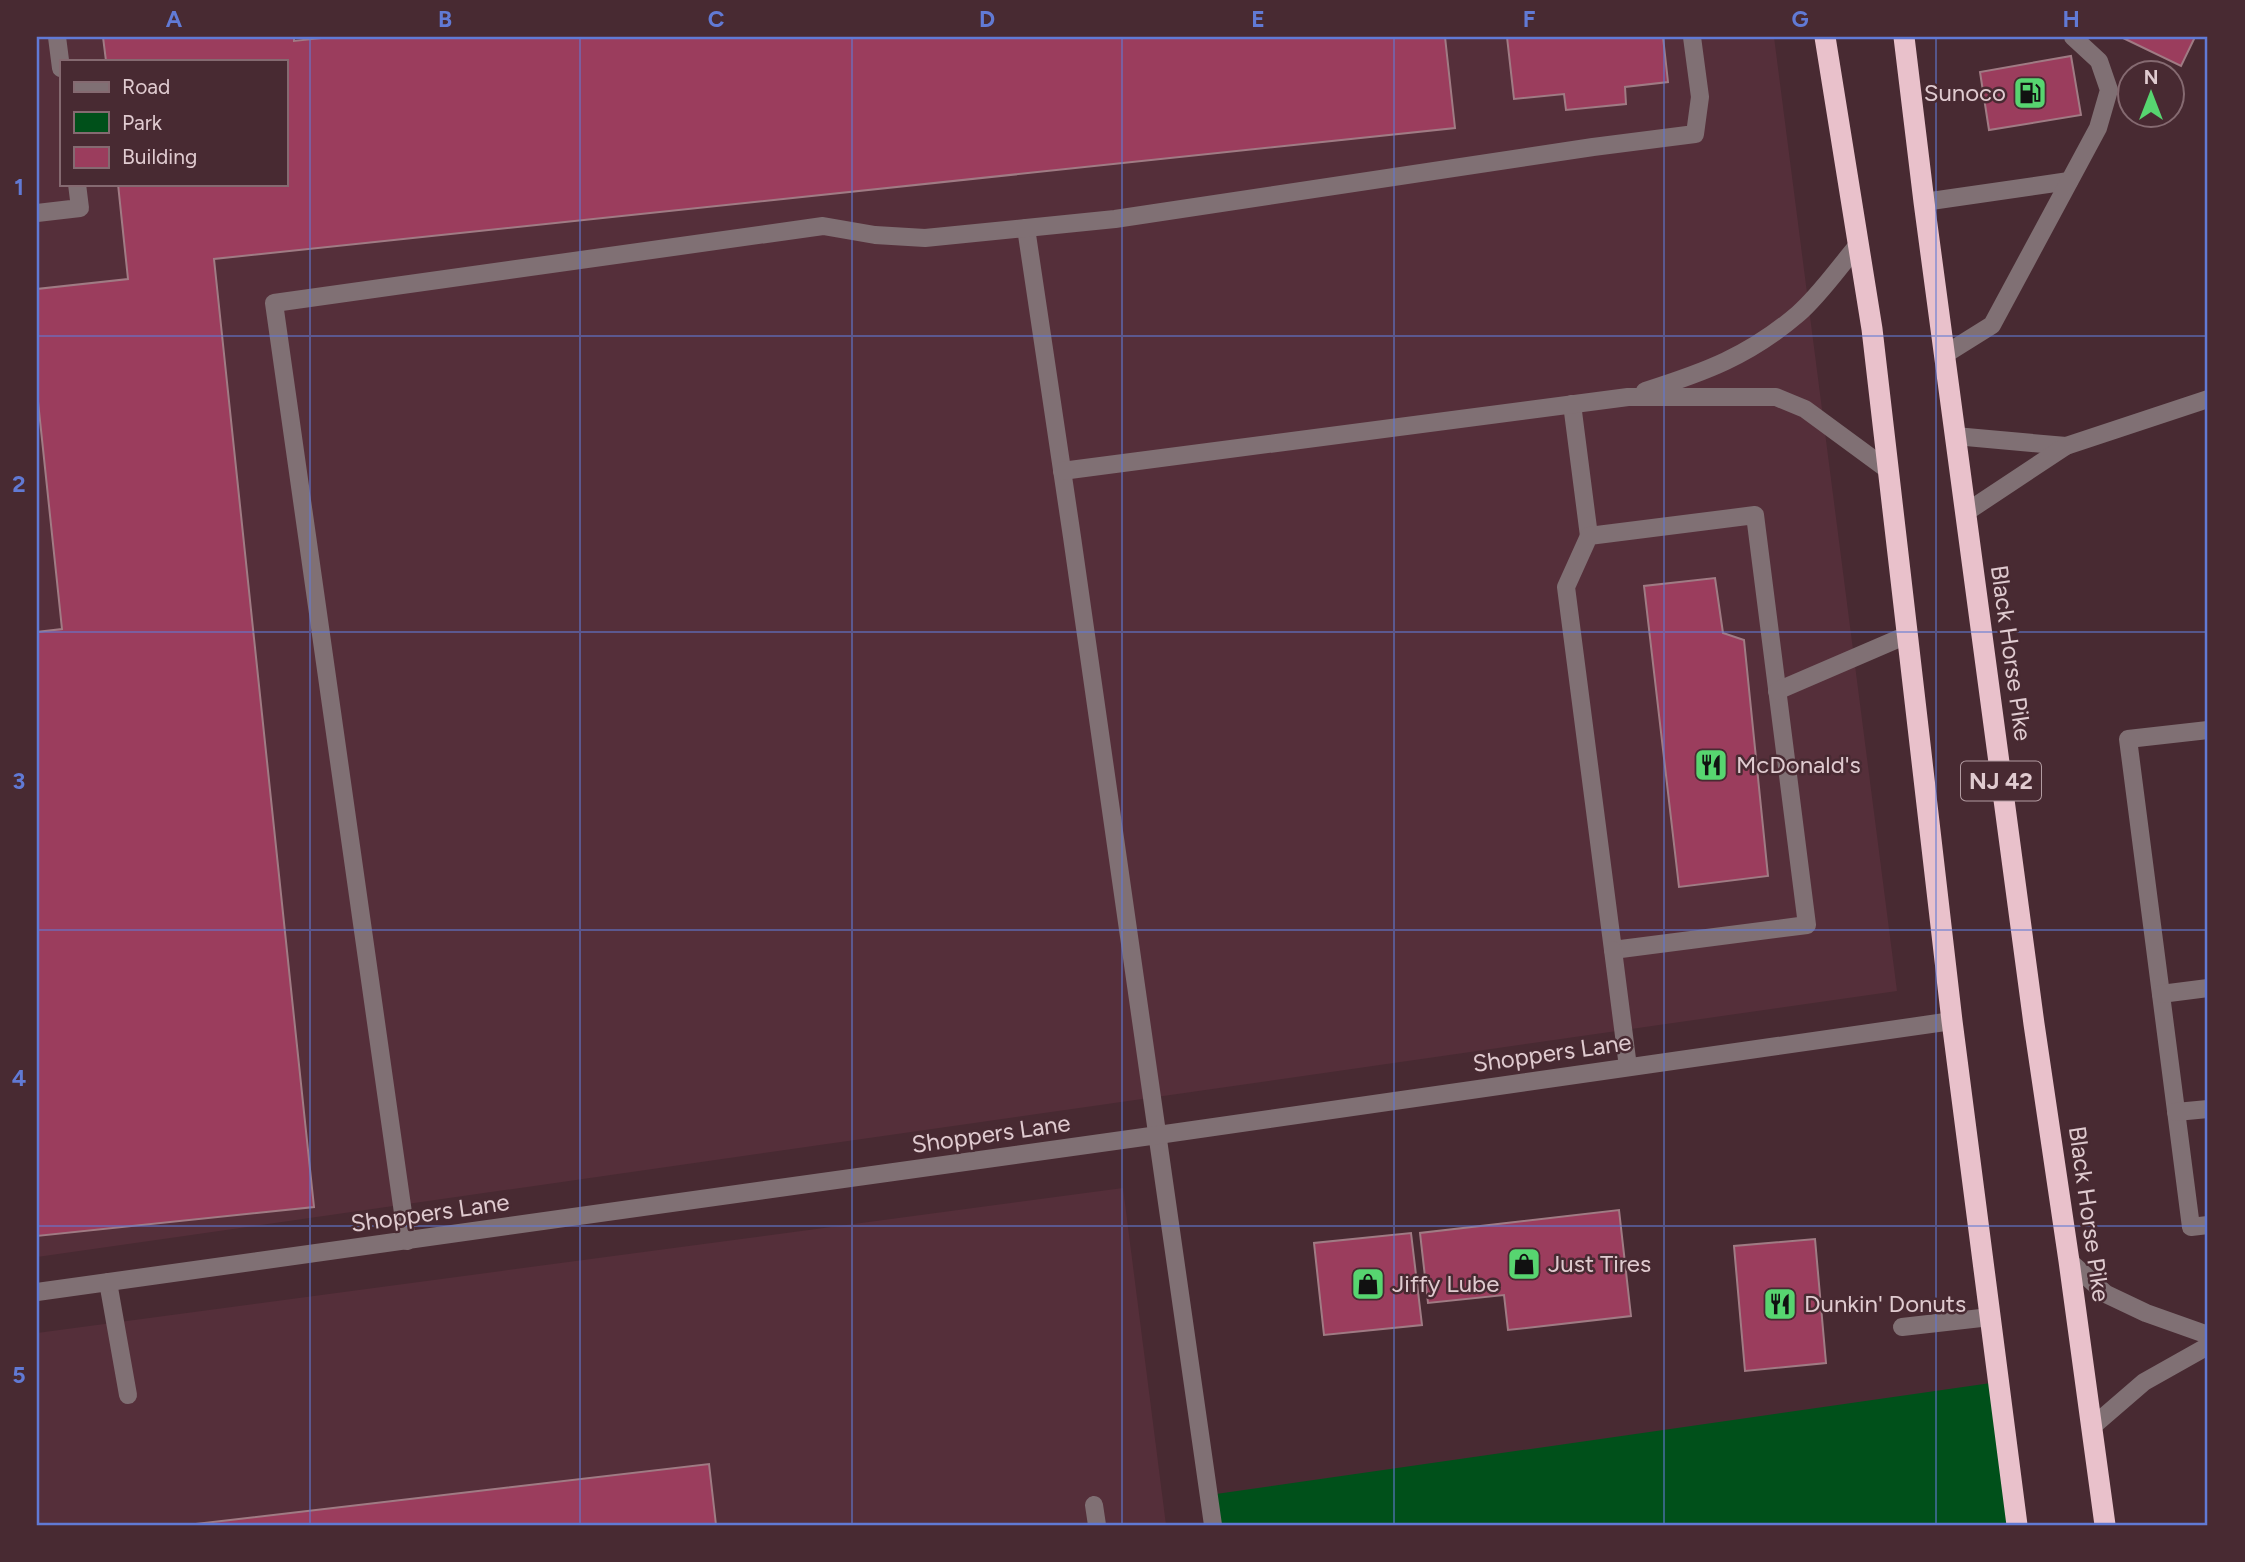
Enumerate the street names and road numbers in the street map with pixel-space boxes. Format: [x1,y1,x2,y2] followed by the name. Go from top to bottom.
[1985,563,2038,743] street label: Black Horse Pike
[1961,762,2041,800] road number: NJ 42
[1471,1027,1633,1078] street label: Shoppers Lane
[910,1108,1072,1159] street label: Shoppers Lane
[2063,1124,2116,1304] street label: Black Horse Pike
[349,1187,511,1238] street label: Shoppers Lane

